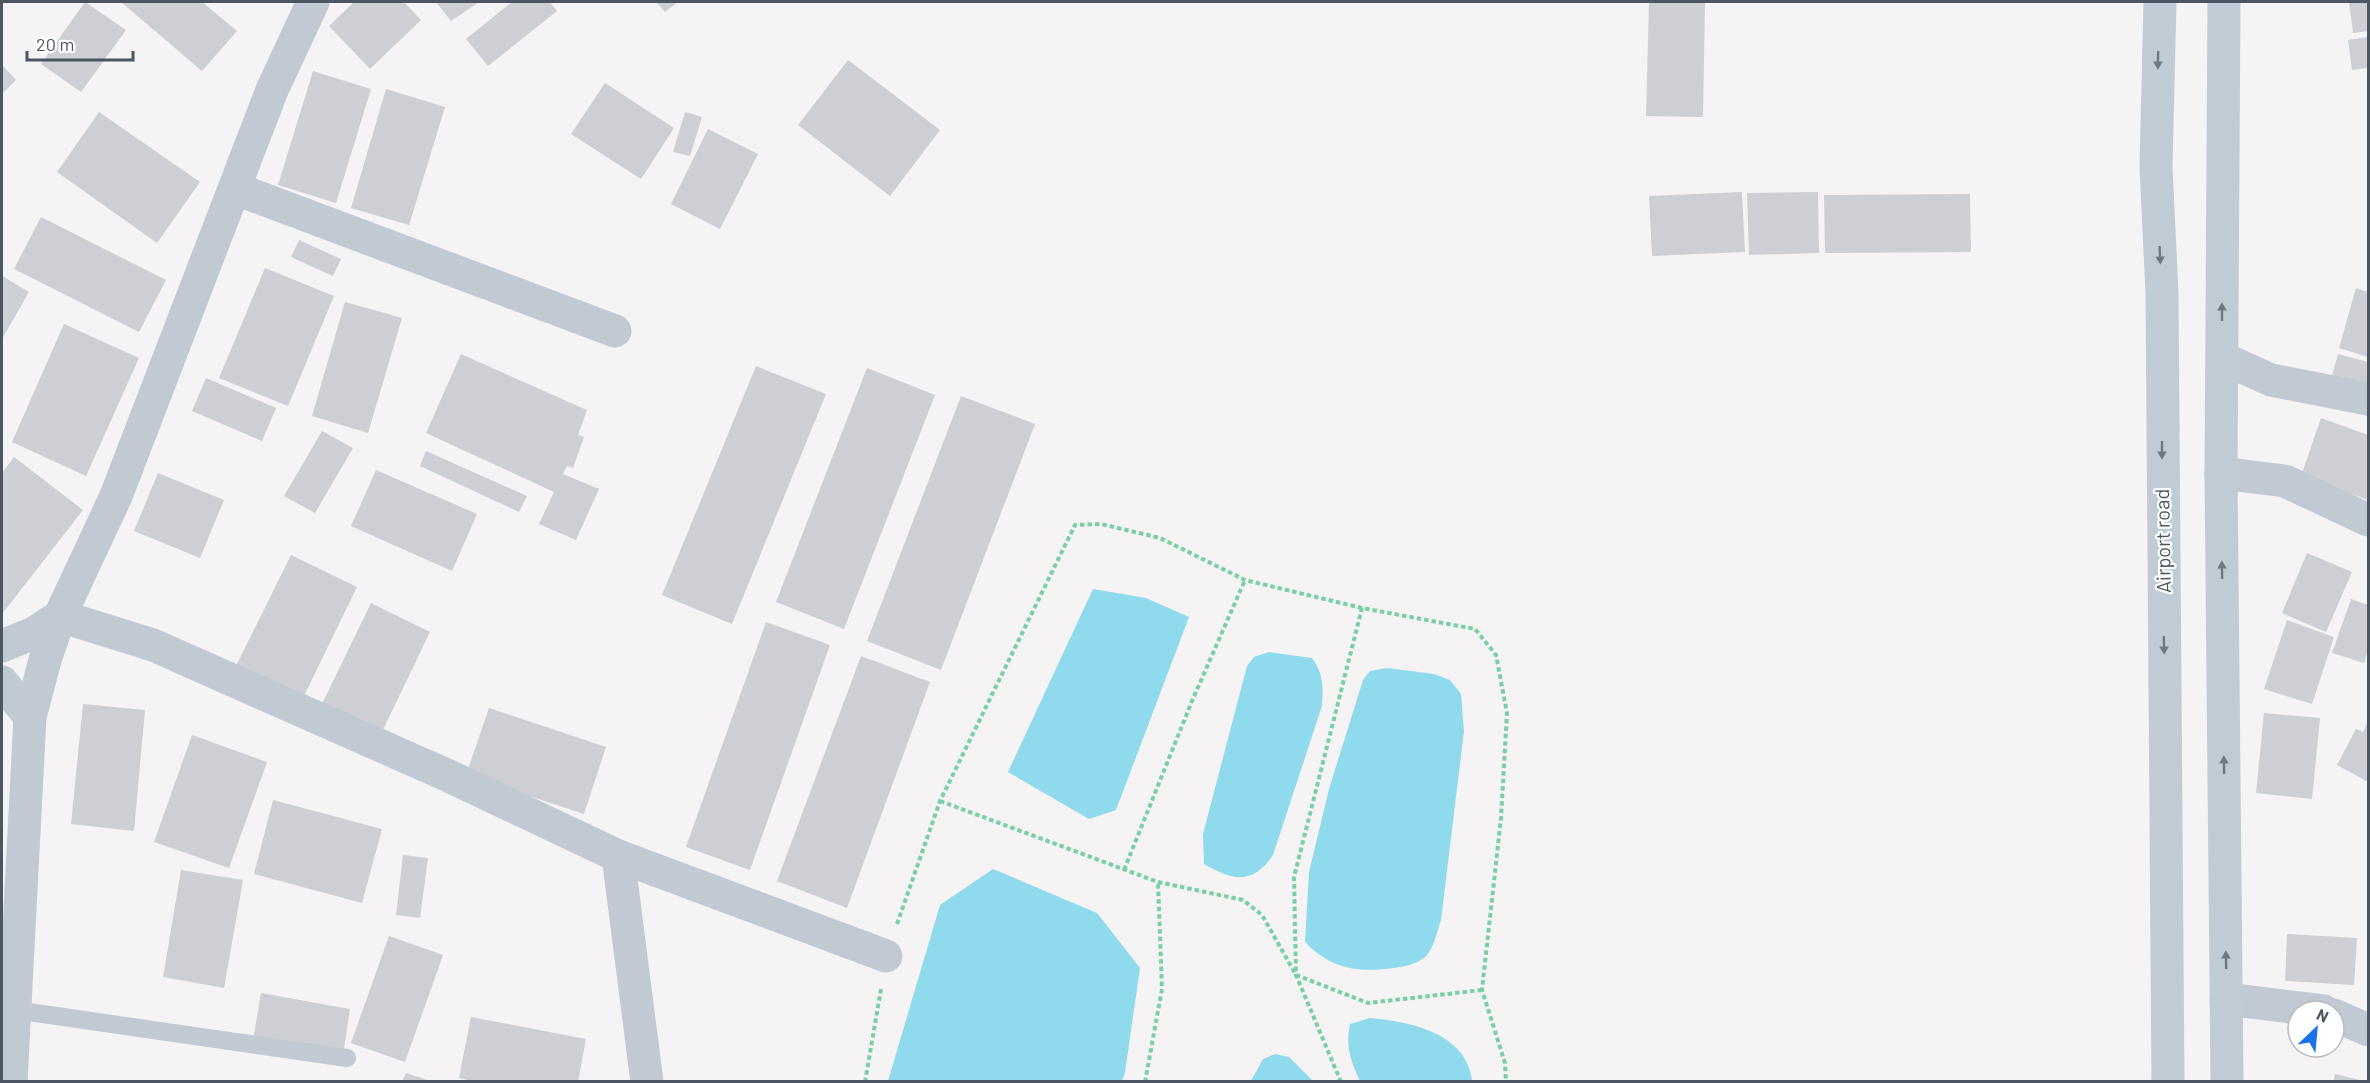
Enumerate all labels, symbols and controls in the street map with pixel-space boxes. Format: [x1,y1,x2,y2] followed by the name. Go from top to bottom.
[27,24,134,62] scale bar
[36,33,74,55] text: 20 m
[2154,50,2163,69] one-way arrow
[2155,245,2164,264] one-way arrow
[2217,303,2227,322] one-way arrow
[2157,440,2167,459] one-way arrow
[2149,489,2175,593] street label: Airport road
[2217,561,2227,580] one-way arrow
[2159,635,2169,654] one-way arrow
[2219,756,2229,775] one-way arrow
[2221,951,2230,970] one-way arrow
[2286,999,2346,1059] north arrow
[2314,1004,2332,1026] text: N

